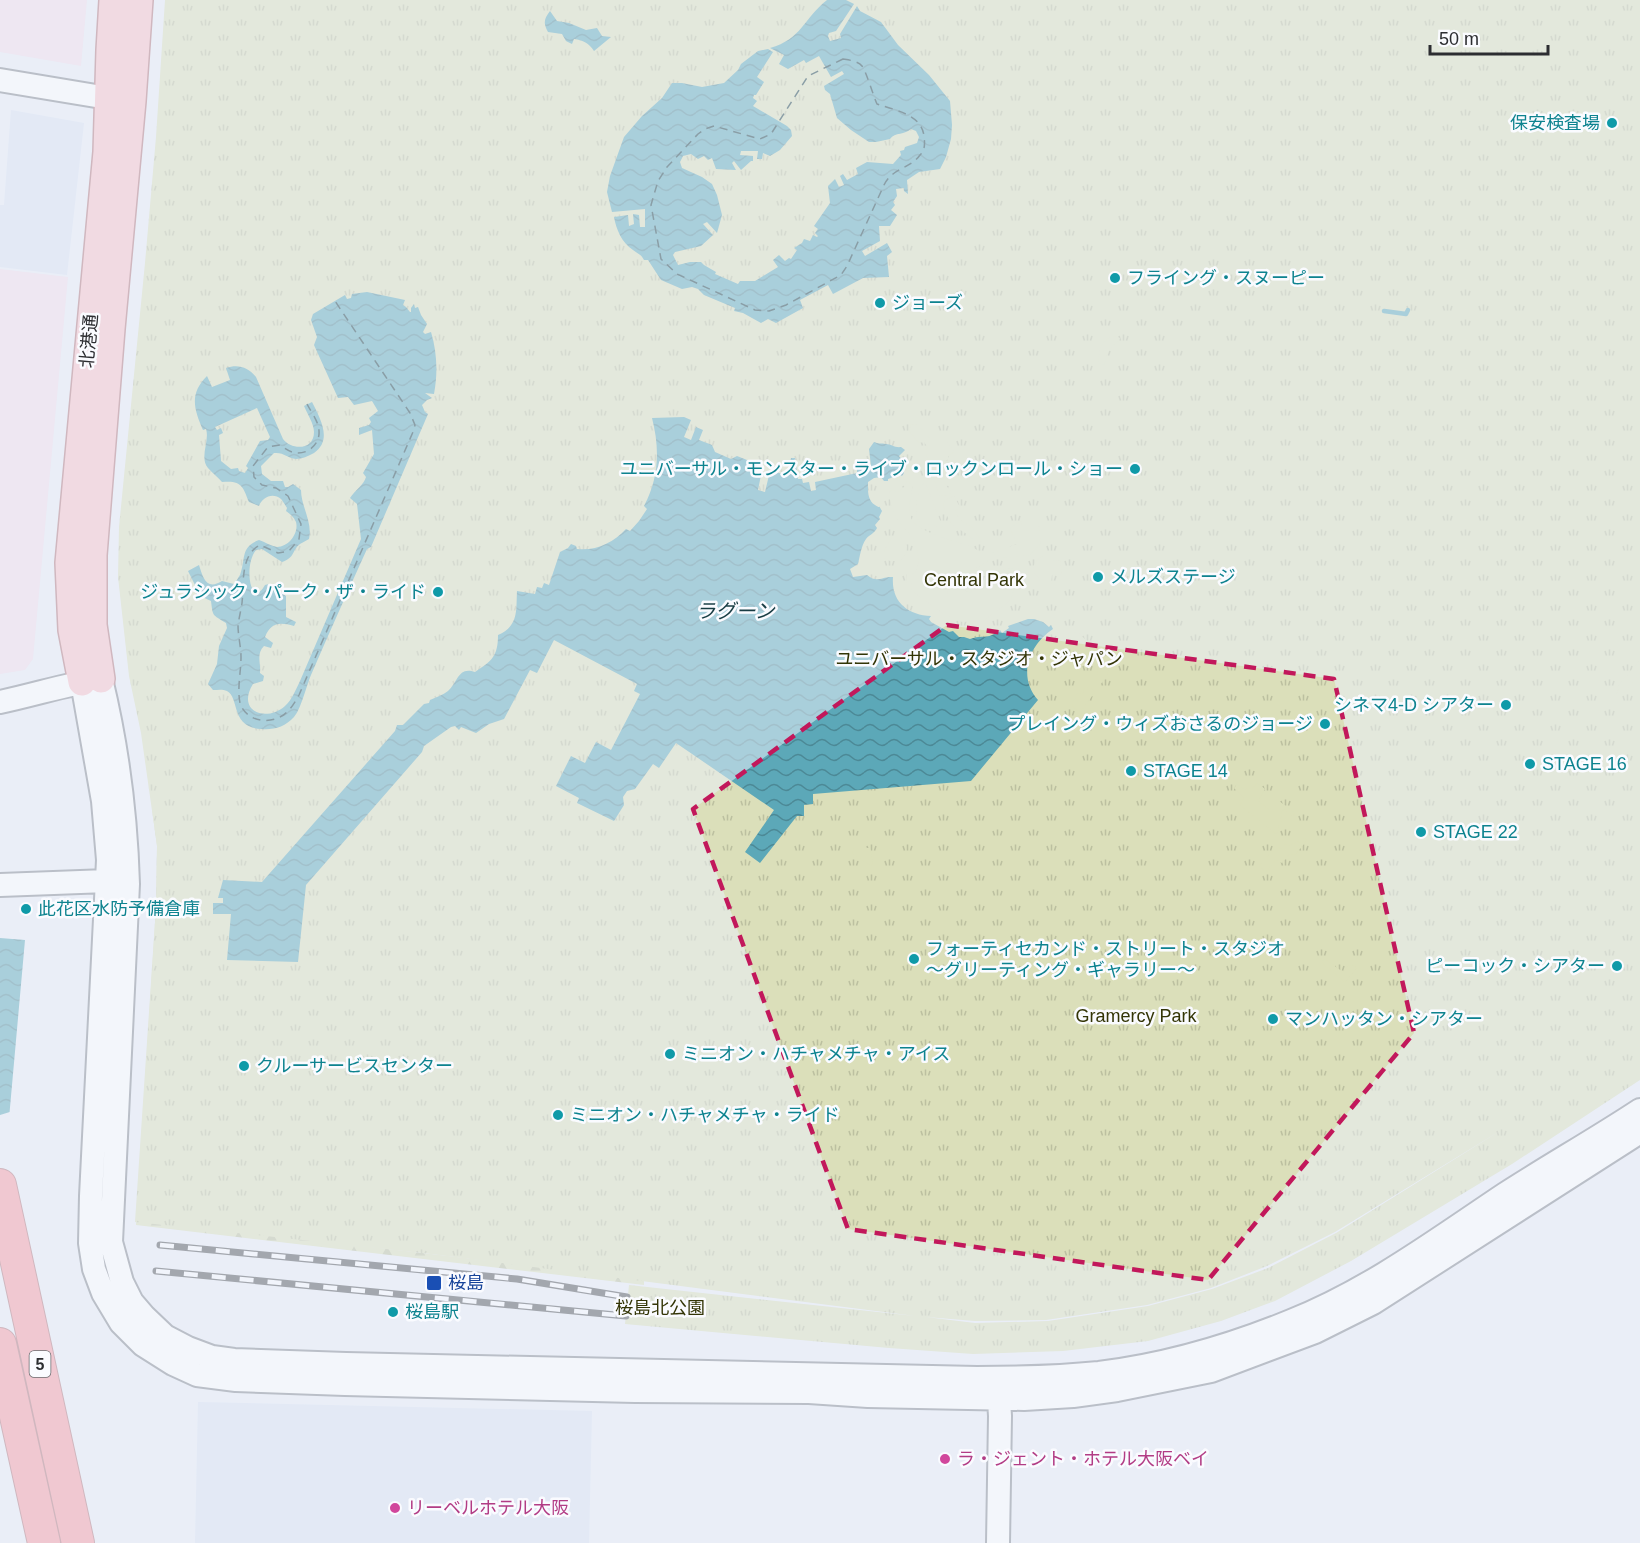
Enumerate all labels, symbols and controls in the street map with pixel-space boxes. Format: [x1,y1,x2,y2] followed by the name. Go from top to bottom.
[1430,18,1548,56] scale bar
[1439,29,1479,49] text: 50 m
[1510,113,1600,133] place label: 保安検査場
[1605,116,1619,130] marker: 保安検査場
[1127,268,1325,288] place label: フライング・スヌーピー
[1108,271,1122,285] marker: フライング・スヌーピー
[892,293,963,313] place label: ジョーズ
[873,296,887,310] marker: ジョーズ
[77,313,101,369] street label: 北港通
[620,459,1123,479] place label: ユニバーサル・モンスター・ライブ・ロックンロール・ショー
[1128,462,1142,476] marker: ユニバーサル・モンスター・ライブ・ロックンロール・ショー
[1110,567,1236,587] place label: メルズステージ
[924,570,1025,590] park label: Central Park
[1091,570,1105,584] marker: メルズステージ
[140,582,426,602] place label: ジュラシック・パーク・ザ・ライド
[431,585,445,599] marker: ジュラシック・パーク・ザ・ライド
[696,600,775,622] water label: ラグーン
[835,649,1123,669] park label: ユニバーサル・スタジオ・ジャパン
[1334,695,1494,715] place label: シネマ4-D シアター
[1499,698,1513,712] marker: シネマ4-D シアター
[1007,714,1313,734] place label: プレイング・ウィズおさるのジョージ
[1318,717,1332,731] marker: プレイング・ウィズおさるのジョージ
[1542,754,1627,774] place label: STAGE 16
[1523,757,1537,771] marker: STAGE 16
[1143,761,1228,781] place label: STAGE 14
[1124,764,1138,778] marker: STAGE 14
[1433,822,1518,842] place label: STAGE 22
[1414,825,1428,839] marker: STAGE 22
[38,899,200,919] place label: 此花区水防予備倉庫
[19,902,33,916] marker: 此花区水防予備倉庫
[926,939,1285,980] place label: フォーティセカンド・ストリート・スタジオ ～グリーティング・ギャラリー～
[907,952,921,966] marker: フォーティセカンド・ストリート・スタジオ ～グリーティング・ギャラリー～
[1425,956,1605,976] place label: ピーコック・シアター
[1610,959,1624,973] marker: ピーコック・シアター
[1075,1006,1198,1026] park label: Gramercy Park
[1285,1009,1483,1029] place label: マンハッタン・シアター
[1266,1012,1280,1026] marker: マンハッタン・シアター
[682,1044,950,1064] place label: ミニオン・ハチャメチャ・アイス
[663,1047,677,1061] marker: ミニオン・ハチャメチャ・アイス
[256,1056,453,1076] place label: クルーサービスセンター
[237,1059,251,1073] marker: クルーサービスセンター
[570,1105,840,1125] place label: ミニオン・ハチャメチャ・ライド
[551,1108,565,1122] marker: ミニオン・ハチャメチャ・ライド
[448,1273,484,1293] place label: 桜島
[425,1274,443,1292] marker: 桜島
[615,1298,705,1318] park label: 桜島北公園
[405,1302,459,1322] place label: 桜島駅
[386,1305,400,1319] marker: 桜島駅
[30,1351,51,1377] road number: 5
[957,1449,1209,1469] place label: ラ・ジェント・ホテル大阪ベイ
[938,1452,952,1466] marker: ラ・ジェント・ホテル大阪ベイ
[407,1498,569,1518] place label: リーベルホテル大阪
[388,1501,402,1515] marker: リーベルホテル大阪

